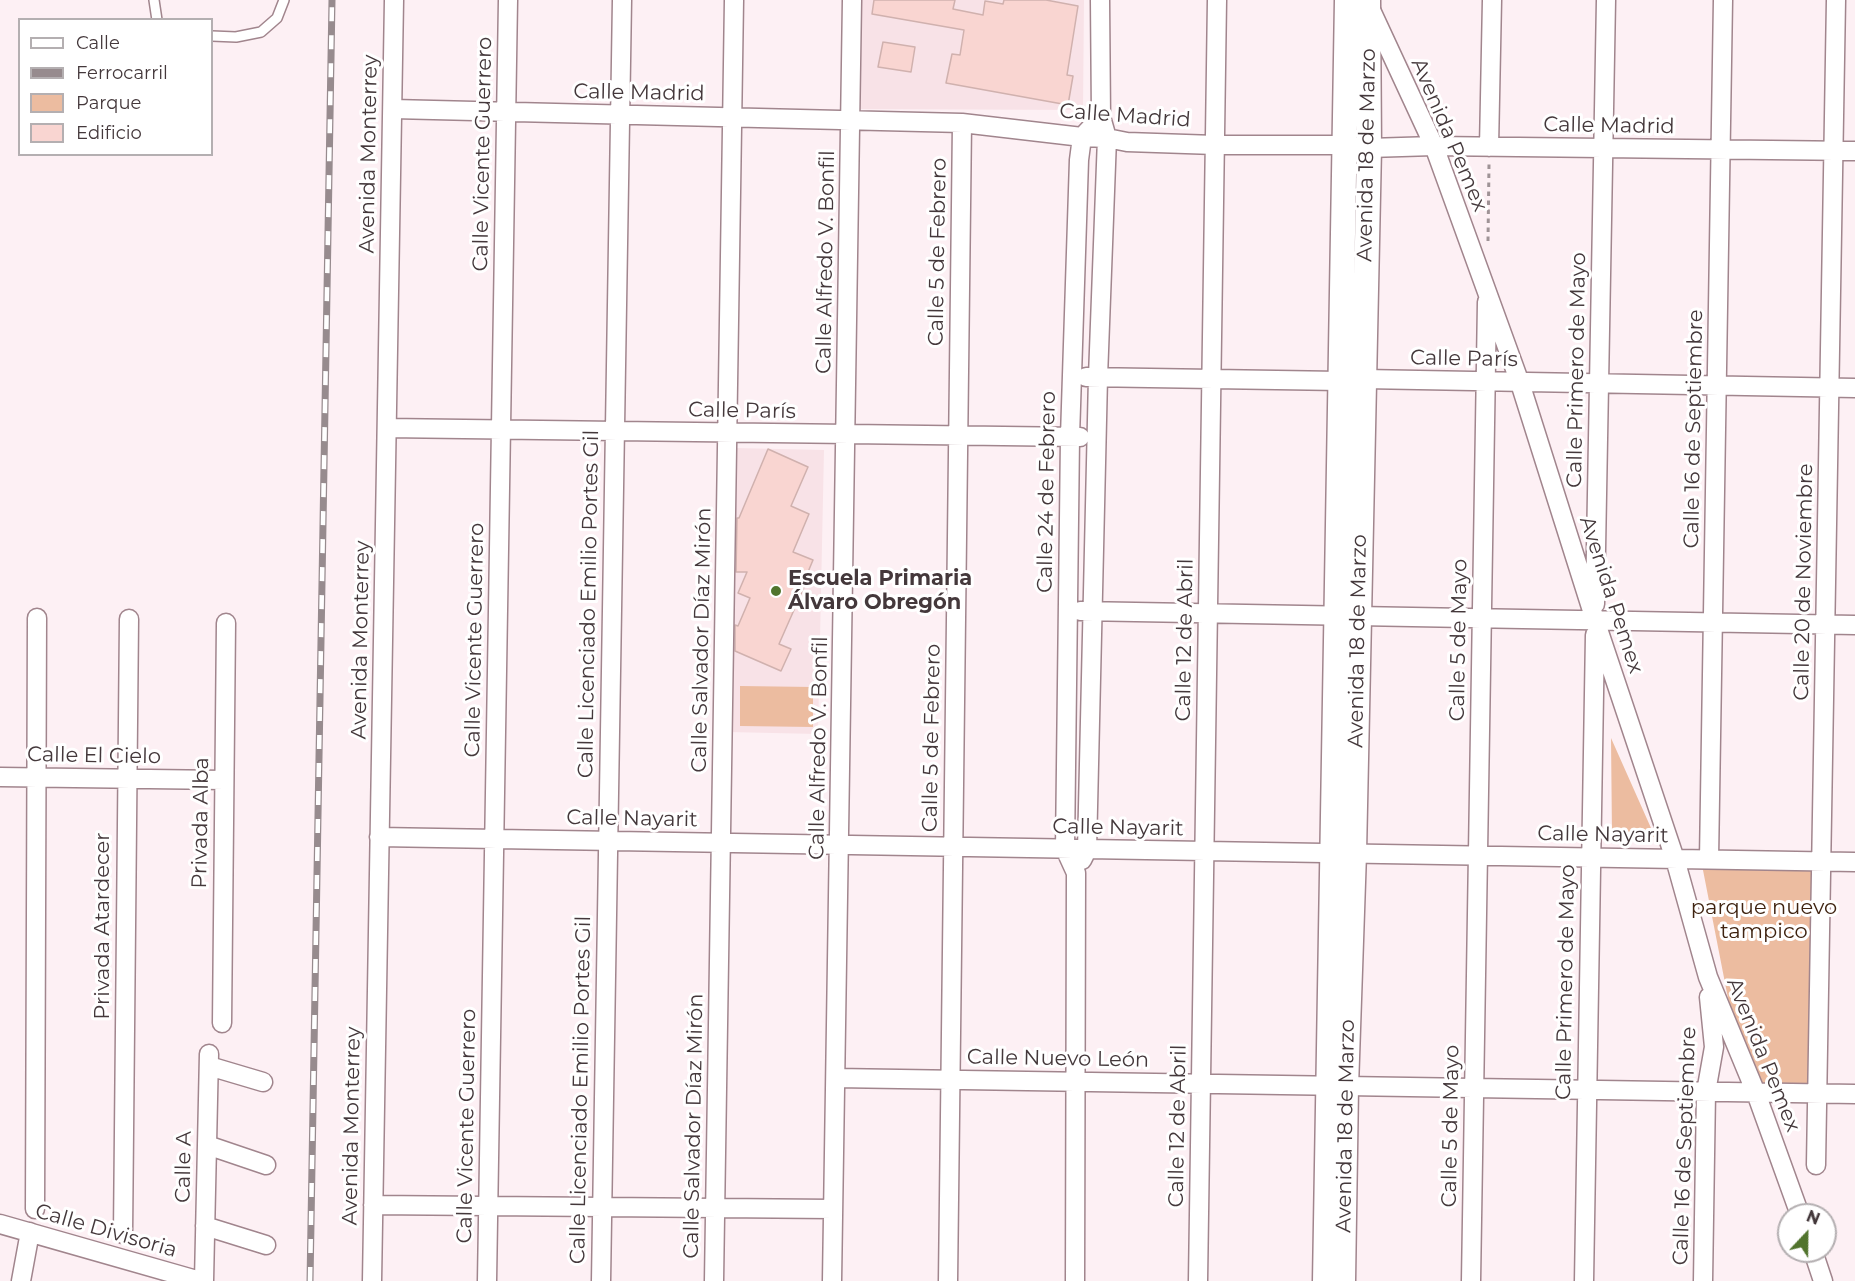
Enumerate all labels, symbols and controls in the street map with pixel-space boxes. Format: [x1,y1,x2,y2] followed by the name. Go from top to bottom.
[18,18,213,156] legend
[76,32,120,54] text: Calle
[468,36,498,272] street label: Calle Vicente Guerrero
[1353,48,1381,262] street label: Avenida 18 de Marzo
[355,54,383,254] street label: Avenida Monterrey
[1405,55,1493,215] street label: Avenida Pemex
[76,62,168,84] text: Ferrocarril
[573,79,705,107] street label: Calle Madrid
[76,92,141,114] text: Parque
[1059,99,1191,133] street label: Calle Madrid
[1543,112,1675,140] street label: Calle Madrid
[76,122,142,144] text: Edificio
[811,150,841,374] street label: Calle Alfredo V. Bonfil
[924,158,952,346] street label: Calle 5 de Febrero
[1562,252,1592,488] street label: Calle Primero de Mayo
[1679,309,1709,549] street label: Calle 16 de Septiembre
[1410,345,1518,373] street label: Calle París
[1033,391,1061,593] street label: Calle 24 de Febrero
[688,397,796,425] street label: Calle París
[573,430,605,778] street label: Calle Licenciado Emilio Portes Gil
[1789,463,1819,701] street label: Calle 20 de Noviembre
[687,507,717,773] street label: Calle Salvador Díaz Mirón
[1574,513,1648,677] street label: Avenida Pemex
[460,522,490,758] street label: Calle Vicente Guerrero
[1344,534,1372,748] street label: Avenida 18 de Marzo
[347,540,375,740] street label: Avenida Monterrey
[1171,558,1199,722] street label: Calle 12 de Abril
[1445,558,1473,722] street label: Calle 5 de Mayo
[788,566,972,616] place label: Escuela Primaria Álvaro Obregón
[769,584,783,598] marker: Escuela Primaria Álvaro Obregón
[804,636,834,860] street label: Calle Alfredo V. Bonfil
[918,644,946,832] street label: Calle 5 de Febrero
[27,742,161,770] street label: Calle El Cielo
[187,757,215,889] street label: Privada Alba
[566,805,698,833] street label: Calle Nayarit
[1052,814,1184,842] street label: Calle Nayarit
[1537,821,1669,849] street label: Calle Nayarit
[90,832,116,1020] street label: Privada Atardecer
[1551,864,1581,1100] street label: Calle Primero de Mayo
[1691,895,1837,945] park label: parque nuevo tampico
[565,916,597,1264] street label: Calle Licenciado Emilio Portes Gil
[1721,974,1805,1136] street label: Avenida Pemex
[679,993,709,1259] street label: Calle Salvador Díaz Mirón
[452,1008,482,1244] street label: Calle Vicente Guerrero
[1332,1019,1360,1233] street label: Avenida 18 de Marzo
[338,1026,366,1226] street label: Avenida Monterrey
[1668,1026,1702,1266] street label: Calle 16 de Septiembre
[1164,1044,1192,1208] street label: Calle 12 de Abril
[1437,1044,1465,1208] street label: Calle 5 de Mayo
[967,1045,1149,1073] street label: Calle Nuevo León
[171,1131,197,1203] street label: Calle A
[32,1199,180,1263] street label: Calle Divisoria
[1777,1203,1837,1263] north arrow
[1804,1206,1823,1229] text: N

